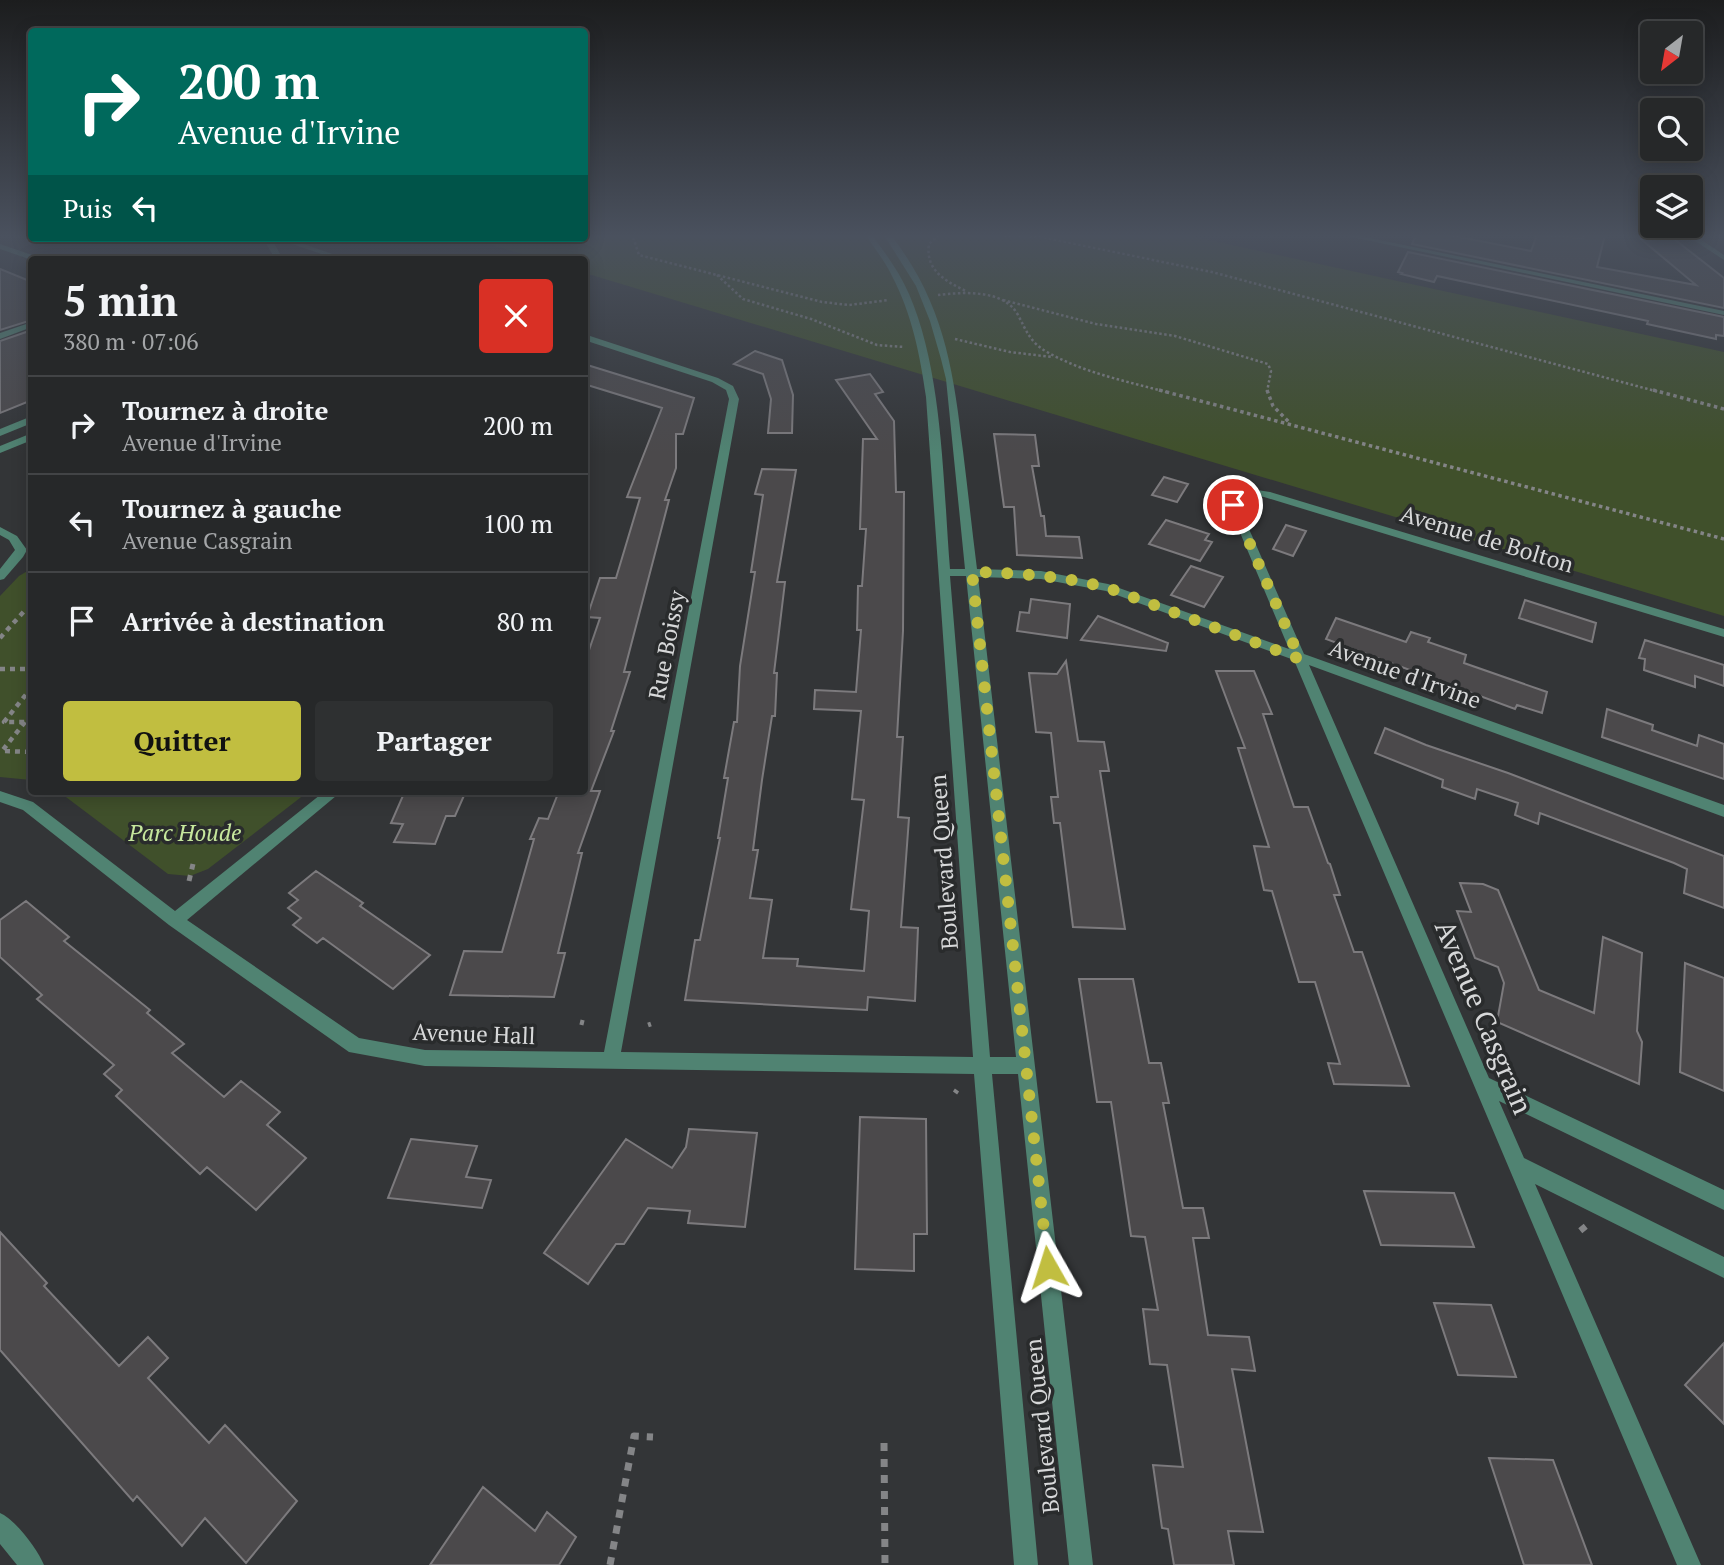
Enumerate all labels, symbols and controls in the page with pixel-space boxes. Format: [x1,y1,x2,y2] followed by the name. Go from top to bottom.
[1640,21,1703,84] north arrow
[1640,21,1703,238] map controls
[178,48,320,113] text: 200 m
[63,56,154,147] icon: right
[1640,98,1703,161] button: search
[178,111,400,153] text: Avenue d'Irvine
[1640,175,1703,238] button: layers
[126,189,164,227] icon: left
[63,191,112,225] text: Puis
[63,272,178,328] text: 5 min
[479,279,553,353] button: close
[63,326,198,357] text: 380 m · 07:06
[122,393,328,427] text: Tournez à droite
[63,406,101,444] icon: right
[483,408,553,442] text: 200 m
[122,427,282,458] text: Avenue d'Irvine
[1203,475,1263,535] pin
[1214,486,1252,524] icon: arrive
[122,491,342,525] text: Tournez à gauche
[1397,497,1578,580] street label: Avenue de Bolton
[63,504,101,542] icon: left
[483,506,553,540] text: 100 m
[122,525,292,556] text: Avenue Casgrain
[641,587,692,702] street label: Rue Boissy
[63,602,101,640] icon: arrive
[122,604,385,638] text: Arrivée à destination
[497,604,553,638] text: 80 m
[1325,632,1486,715] street label: Avenue d'Irvine
[63,701,301,781] button: Quitter
[315,701,553,781] button: Partager
[922,773,965,951] street label: Boulevard Queen
[128,817,241,848] park label: Parc Houde
[1427,914,1542,1120] street label: Avenue Casgrain
[412,1016,536,1051] street label: Avenue Hall
[1011,1230,1085,1304] position arrow
[1017,1337,1066,1515] street label: Boulevard Queen

